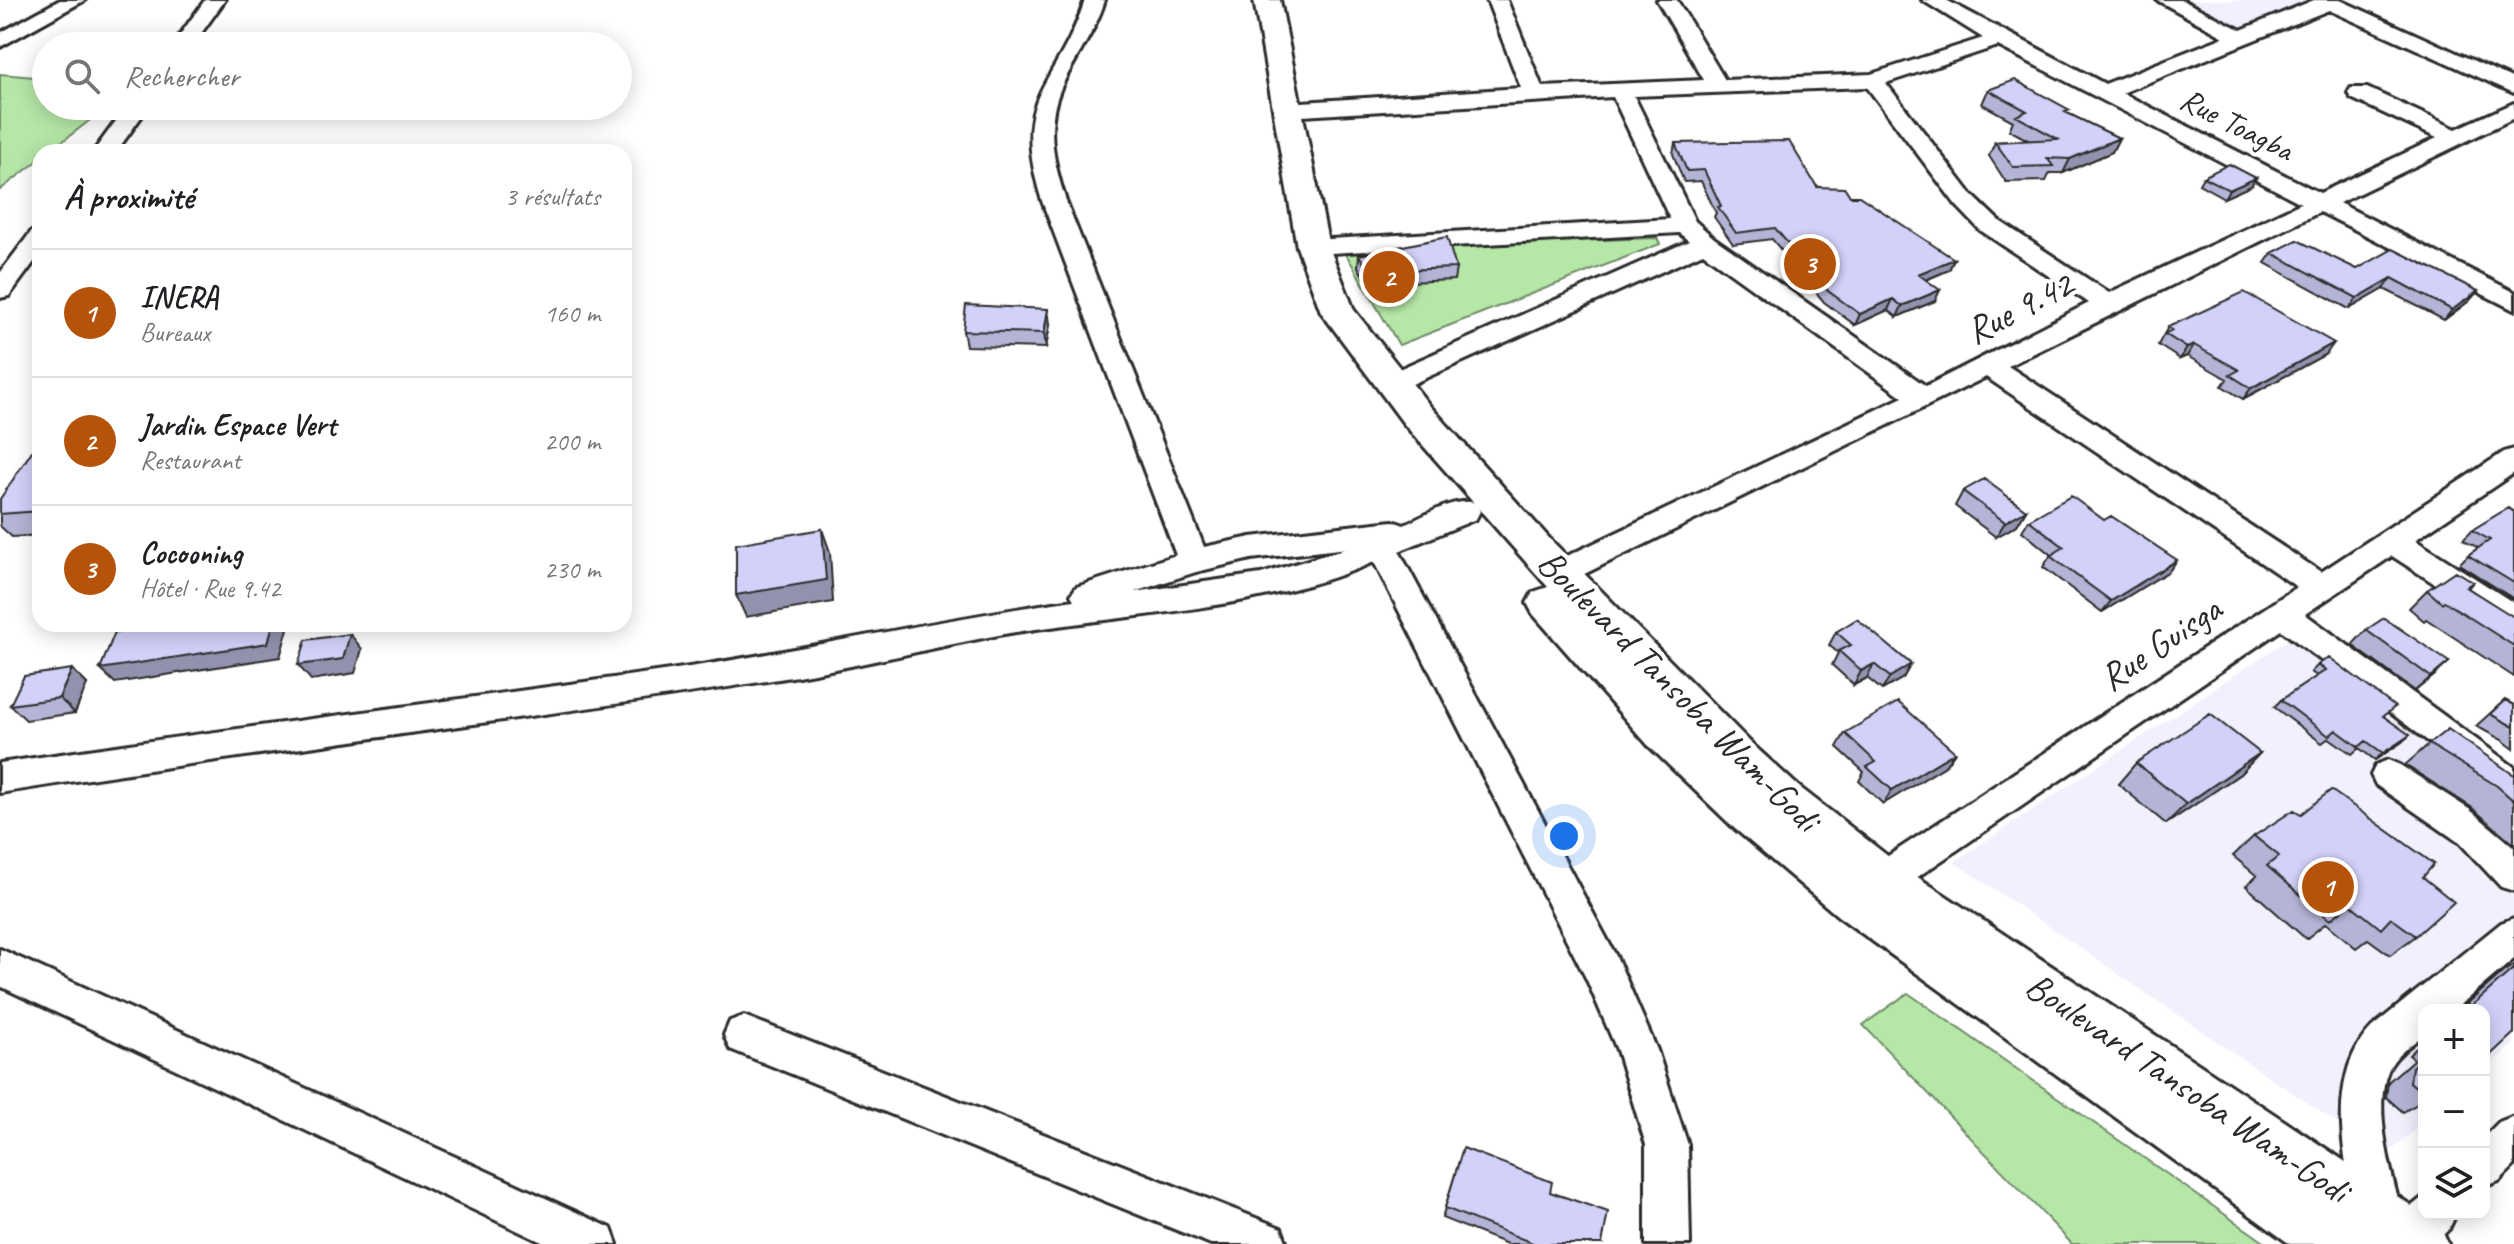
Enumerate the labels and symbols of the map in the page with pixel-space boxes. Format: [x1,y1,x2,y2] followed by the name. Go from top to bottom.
[2173,79,2302,171] street label: Rue Toagba
[1784,234,1836,294] pin: 3
[1363,247,1415,307] pin: 2
[1958,259,2083,354] street label: Rue 9.42
[1528,539,1832,844] street label: Boulevard Tansoba Wam-Godi
[2090,584,2232,701] street label: Rue Guisga
[1544,816,1584,856] your location
[2302,857,2354,917] pin: 1
[2017,962,2362,1215] street label: Boulevard Tansoba Wam-Godi

